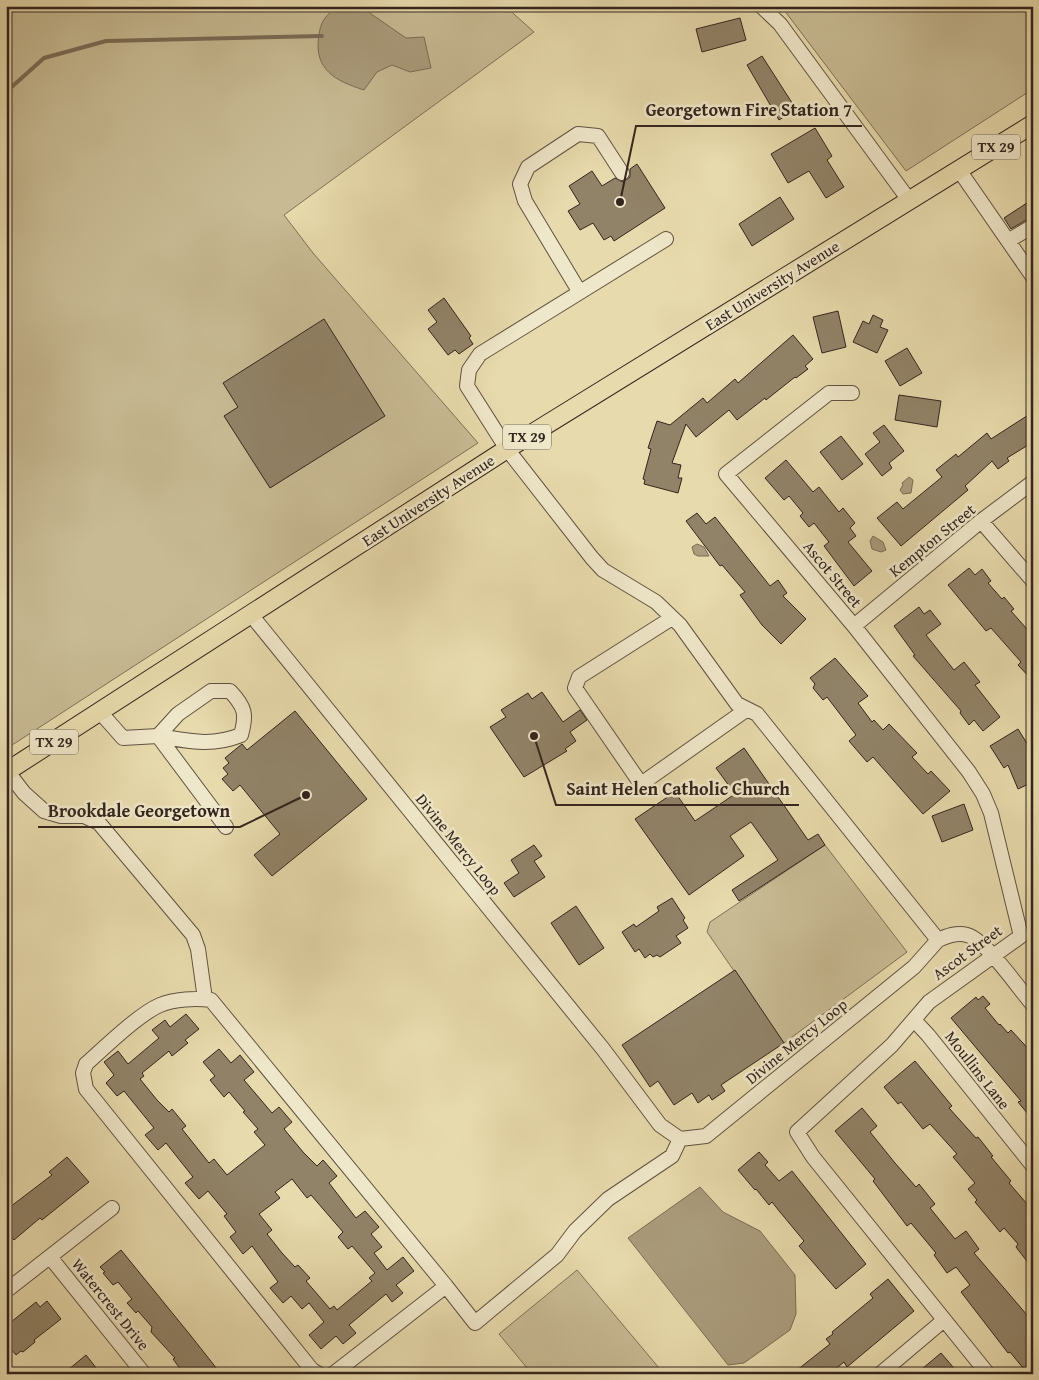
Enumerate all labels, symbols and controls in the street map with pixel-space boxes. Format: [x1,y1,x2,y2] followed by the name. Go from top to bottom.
[636,93,862,126] callout: Georgetown Fire Station 7
[646,96,852,123] text: Georgetown Fire Station 7
[972,134,1020,160] road number: TX 29
[700,234,844,336] street label: East University Avenue
[503,424,551,450] road number: TX 29
[357,448,499,552] street label: East University Avenue
[883,497,981,583] street label: Kempton Street
[798,535,868,613] street label: Ascot Street
[30,730,78,754] road number: TX 29
[556,772,799,805] callout: Saint Helen Catholic Church
[566,775,790,802] text: Saint Helen Catholic Church
[410,788,508,900] street label: Divine Mercy Loop
[38,794,240,827] callout: Brookdale Georgetown
[48,797,230,824] text: Brookdale Georgetown
[927,918,1007,986] street label: Ascot Street
[740,992,852,1090] street label: Divine Mercy Loop
[940,1026,1016,1114] street label: Moullins Lane
[66,1253,156,1355] street label: Watercrest Drive

